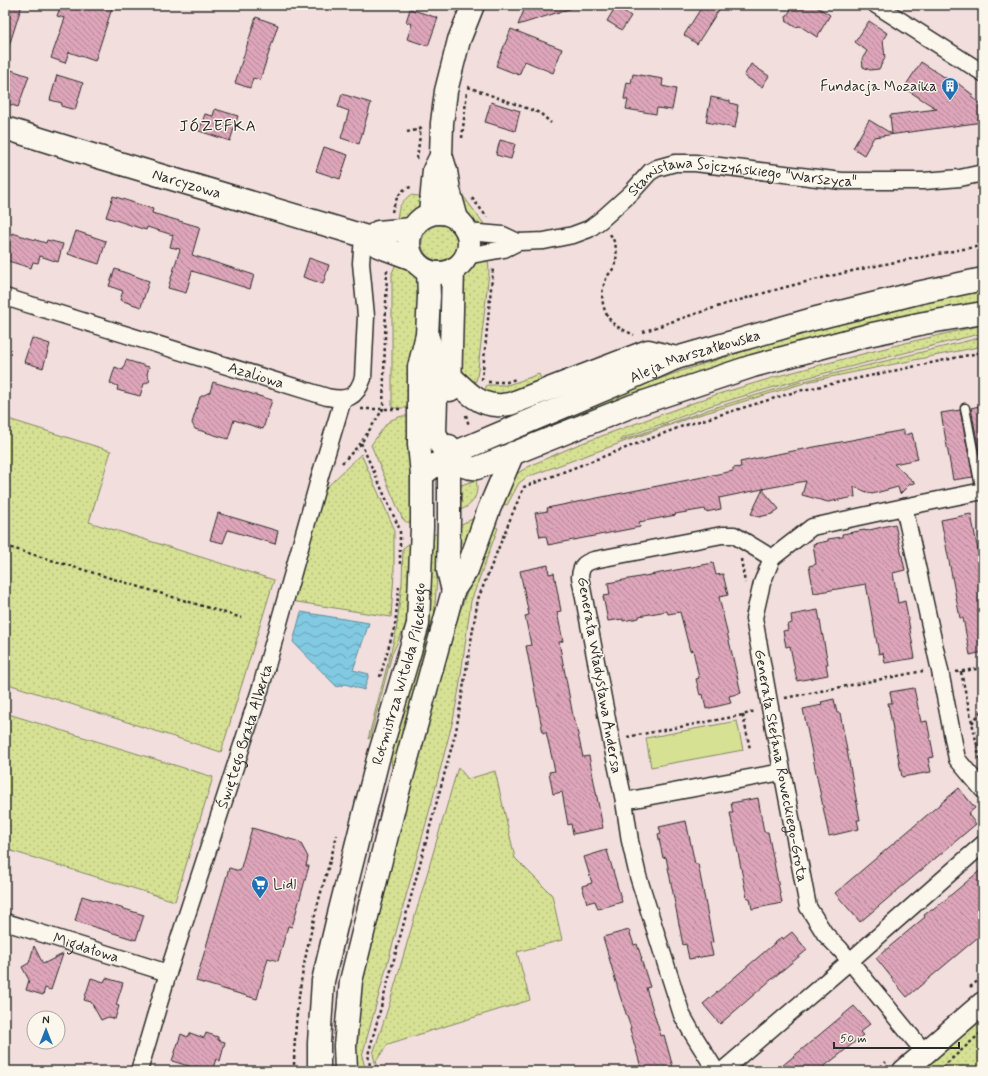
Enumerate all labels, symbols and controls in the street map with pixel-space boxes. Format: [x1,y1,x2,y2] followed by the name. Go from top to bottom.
[940,76,960,101] building icon: Fundacja Mozaika
[820,77,937,97] place label: Fundacja Mozaika
[179,116,257,137] district label: JÓZEFKA
[624,154,857,201] street label: Stanisława Sojczyńskiego "Warszyca"
[150,165,223,204] street label: Narcyzowa
[627,325,763,388] street label: Aleja Marszałkowska
[225,358,286,394] street label: Azaliowa
[572,575,626,775] street label: Generała Władysława Andersa
[368,582,431,767] street label: Rotmistrza Witolda Pileckiego
[749,648,812,884] street label: Generała Stefana Roweckiego-Grota
[212,662,278,812] street label: Świętego Brata Alberta
[250,874,270,899] supermarket icon: Lidl
[273,875,296,895] place label: Lidl
[50,929,121,968] street label: Migdałowa
[26,1010,66,1050] north arrow
[42,1014,50,1028] text: N
[834,1024,959,1050] scale bar
[840,1031,867,1047] text: 50 m

